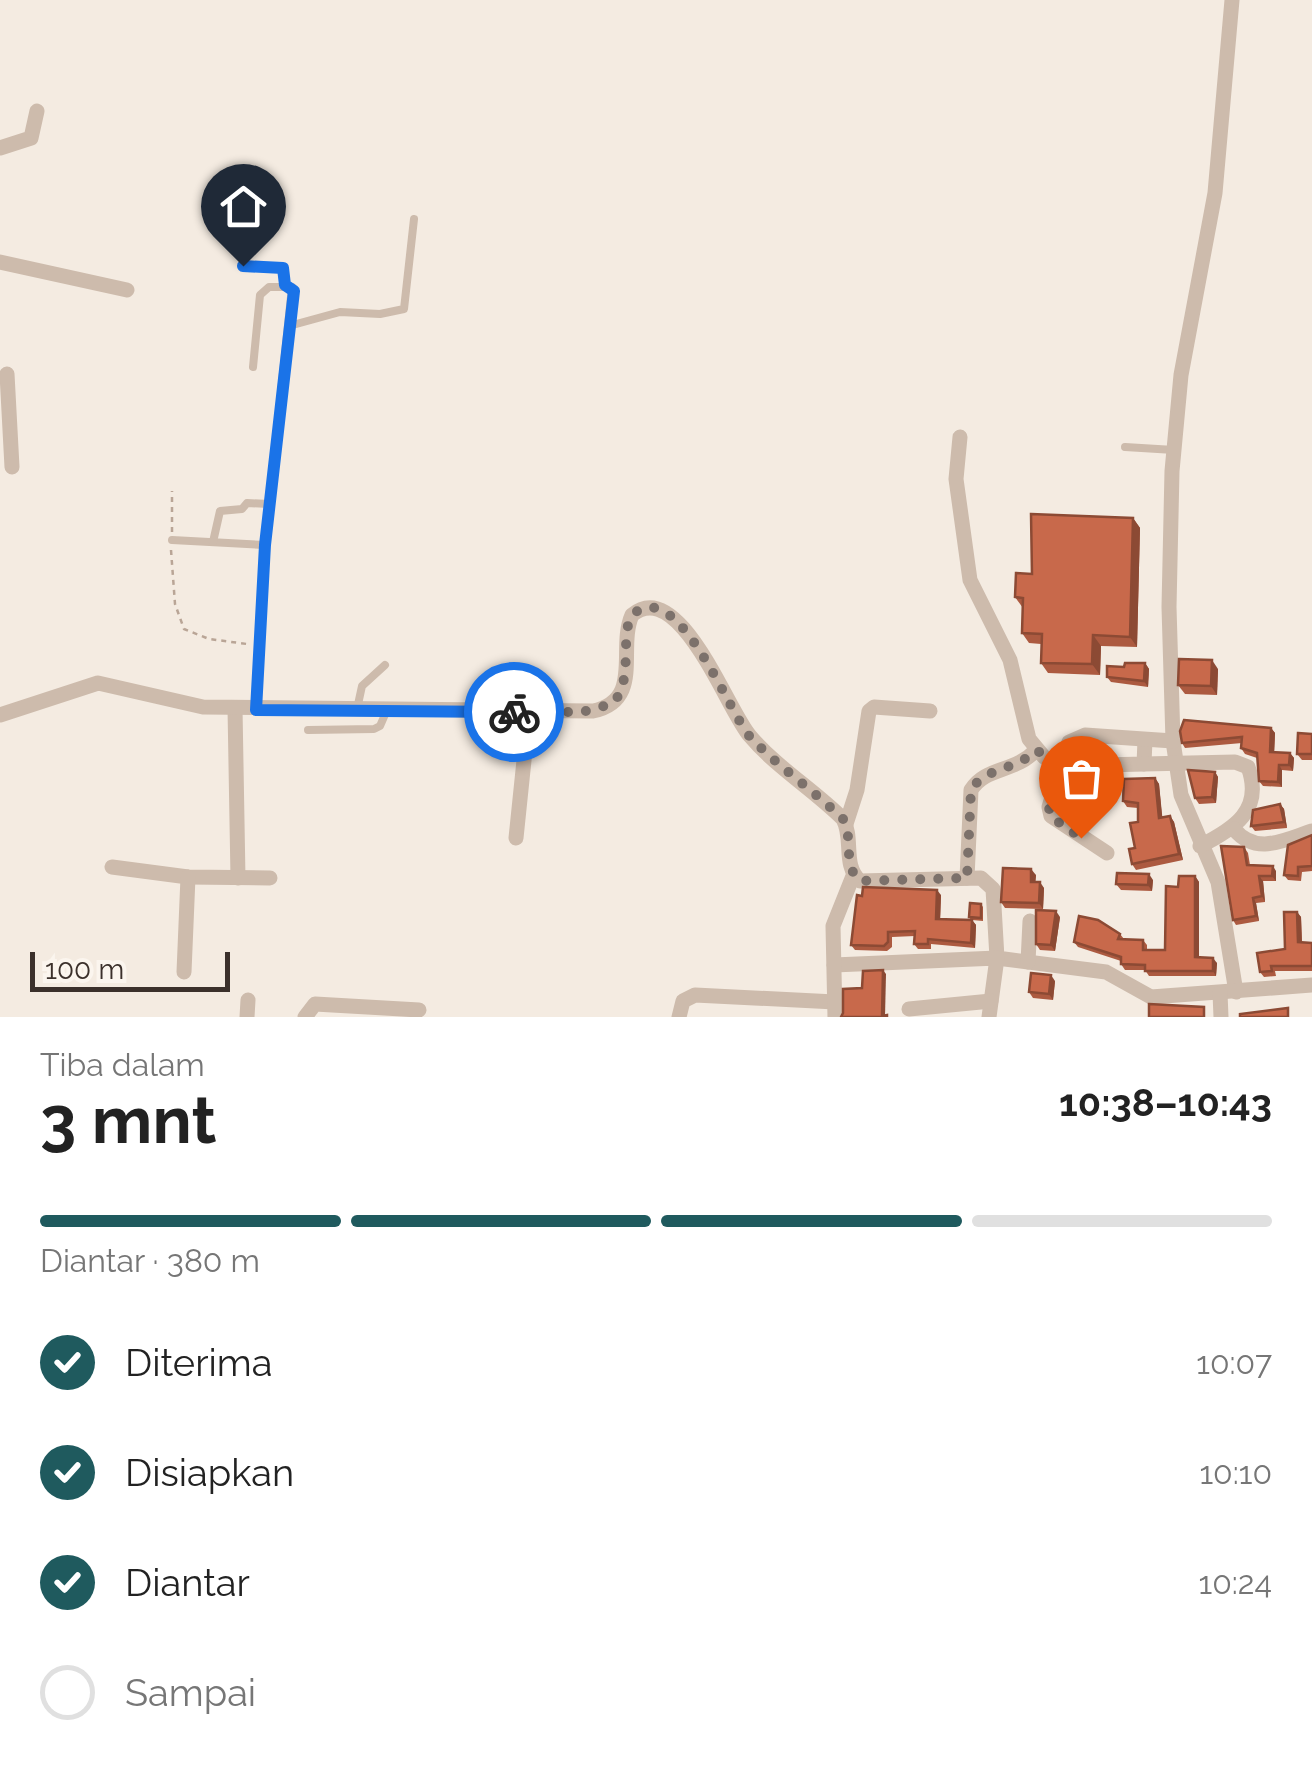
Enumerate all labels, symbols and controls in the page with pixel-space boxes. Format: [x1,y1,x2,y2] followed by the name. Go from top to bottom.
[201,164,286,267] pin
[216,179,271,234] icon: home
[464,662,564,762] courier
[487,685,542,740] icon: bike
[1039,736,1124,839] pin
[1054,751,1109,806] icon: bag
[30,947,230,991] scale bar
[45,953,124,986] text: 100 m
[40,1046,205,1083] text: Tiba dalam
[1059,1080,1272,1125] text: 10:38–10:43
[40,1082,216,1158] text: 3 mnt
[40,1242,260,1279] text: Diantar · 380 m
[40,1335,95,1390] icon: check
[125,1340,272,1385] text: Diterima
[1196,1344,1272,1381] text: 10:07
[40,1445,95,1500] icon: check
[125,1450,294,1495] text: Disiapkan
[1199,1454,1272,1491] text: 10:10
[40,1555,95,1610] icon: check
[125,1560,250,1605] text: Diantar
[1199,1564,1272,1601] text: 10:24
[125,1670,256,1715] text: Sampai

